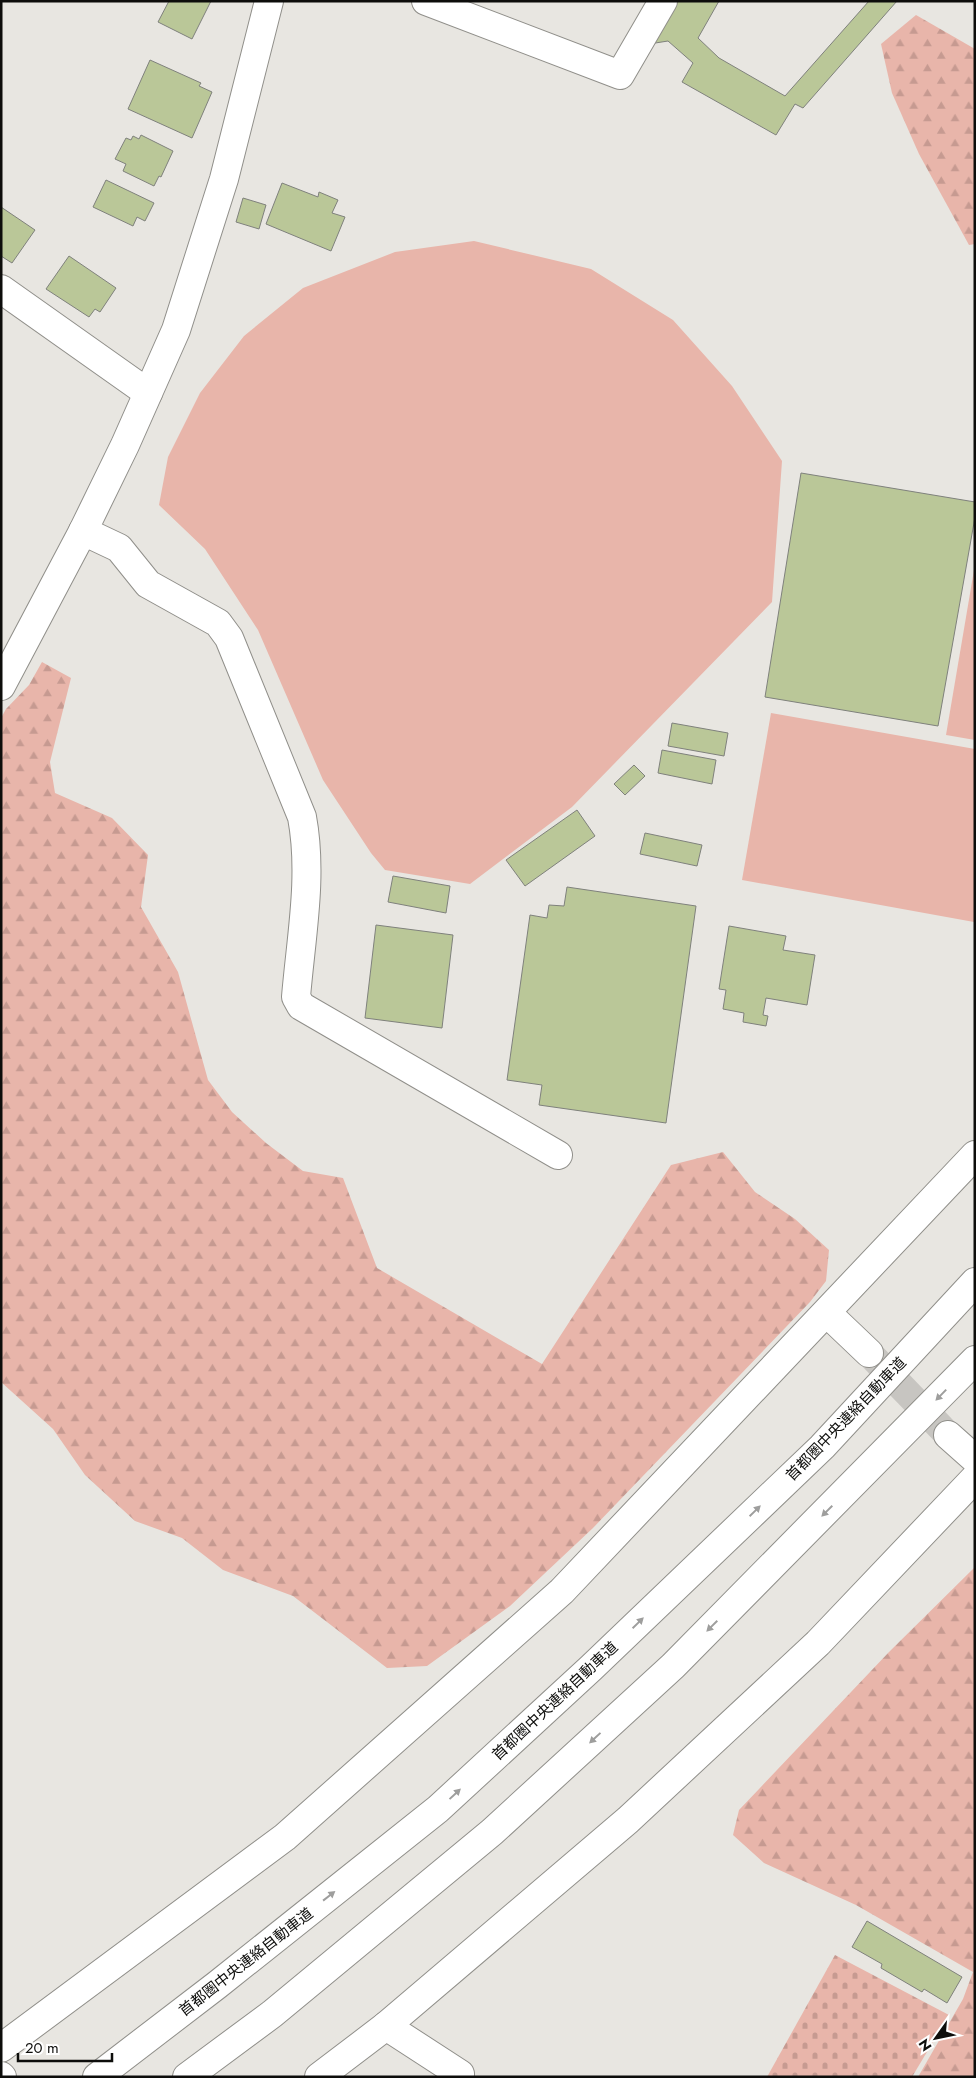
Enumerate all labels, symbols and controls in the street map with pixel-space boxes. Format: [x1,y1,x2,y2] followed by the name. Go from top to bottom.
[781,1352,911,1486] street label: 首都圏中央連絡自動車道
[935,1388,947,1400] one-way arrow
[749,1505,761,1517] one-way arrow
[821,1505,833,1517] one-way arrow
[632,1617,644,1629] one-way arrow
[707,1620,719,1632] one-way arrow
[487,1637,623,1765] street label: 首都圏中央連絡自動車道
[589,1732,601,1744] one-way arrow
[449,1788,461,1800] one-way arrow
[322,1891,335,1902] one-way arrow
[174,1903,318,2021] street label: 首都圏中央連絡自動車道
[911,2013,961,2063] north arrow
[18,2030,111,2062] scale bar
[914,2035,937,2055] text: N
[25,2037,59,2059] text: 20 m

